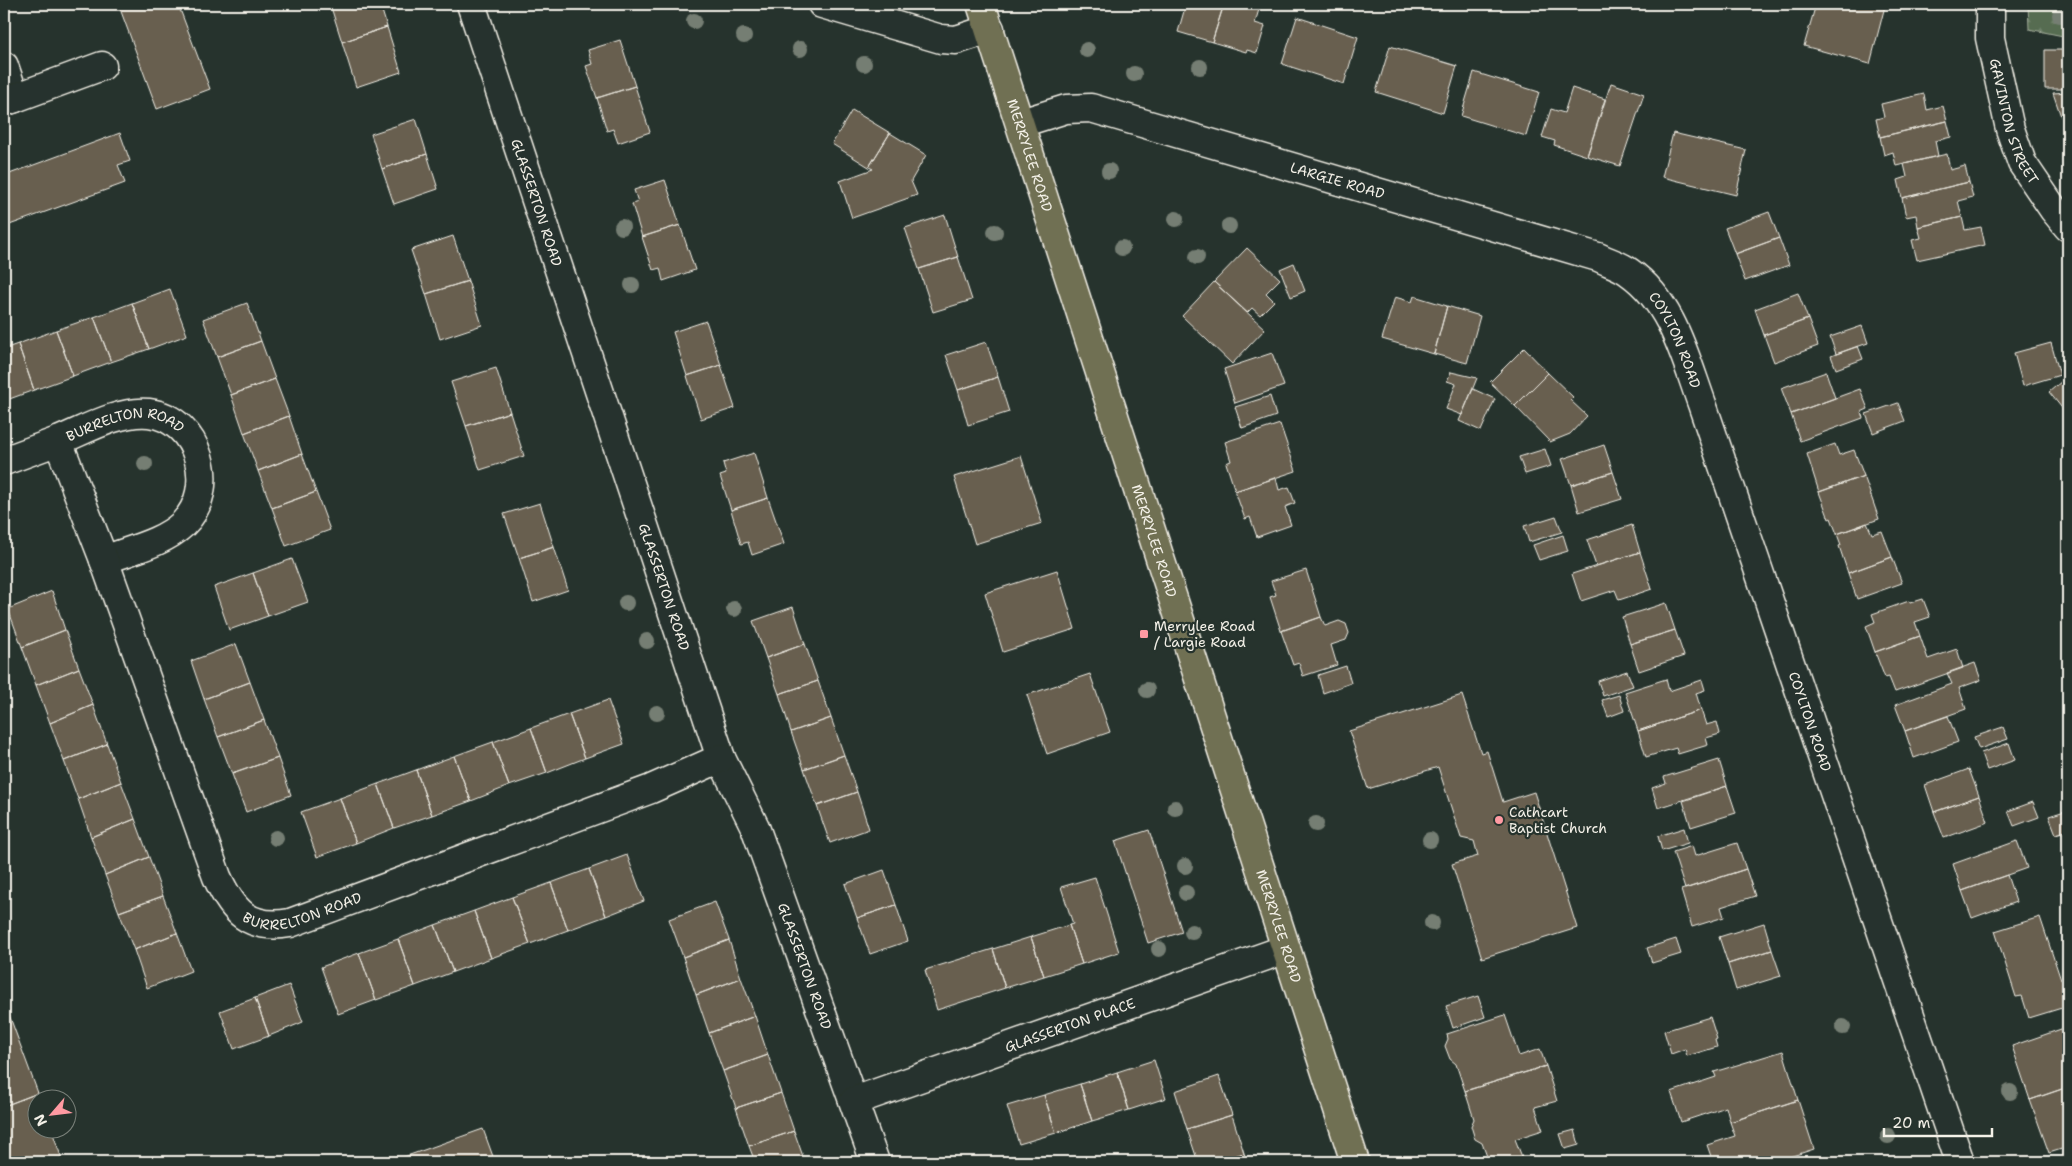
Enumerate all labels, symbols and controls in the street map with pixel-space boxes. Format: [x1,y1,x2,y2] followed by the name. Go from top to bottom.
[1986,57,2043,188] street label: GAVINTON STREET
[1003,96,1057,214] street label: MERRYLEE ROAD
[507,136,566,268] street label: GLASSERTON ROAD
[1288,158,1387,203] street label: LARGIE ROAD
[1645,288,1705,391] street label: COYLTON ROAD
[63,404,188,445] text: BURRELTON ROAD
[63,427,187,449] street label: BURRELTON ROAD
[1128,482,1181,600] street label: MERRYLEE ROAD
[635,521,694,653] street label: GLASSERTON ROAD
[1154,617,1255,651] place label: Merrylee Road / Largie Road
[1138,628,1150,640] marker: Merrylee Road / Largie Road
[1785,669,1835,774] street label: COYLTON ROAD
[1509,803,1607,837] place label: Cathcart Baptist Church
[1493,814,1505,826] marker: Cathcart Baptist Church
[1252,867,1305,985] street label: MERRYLEE ROAD
[239,888,364,934] street label: BURRELTON ROAD
[774,900,836,1032] street label: GLASSERTON ROAD
[1002,994,1138,1056] street label: GLASSERTON PLACE
[28,1088,78,1138] north arrow
[1884,1106,1992,1138] scale bar
[30,1111,51,1129] text: N
[1892,1113,1931,1133] text: 20 m

